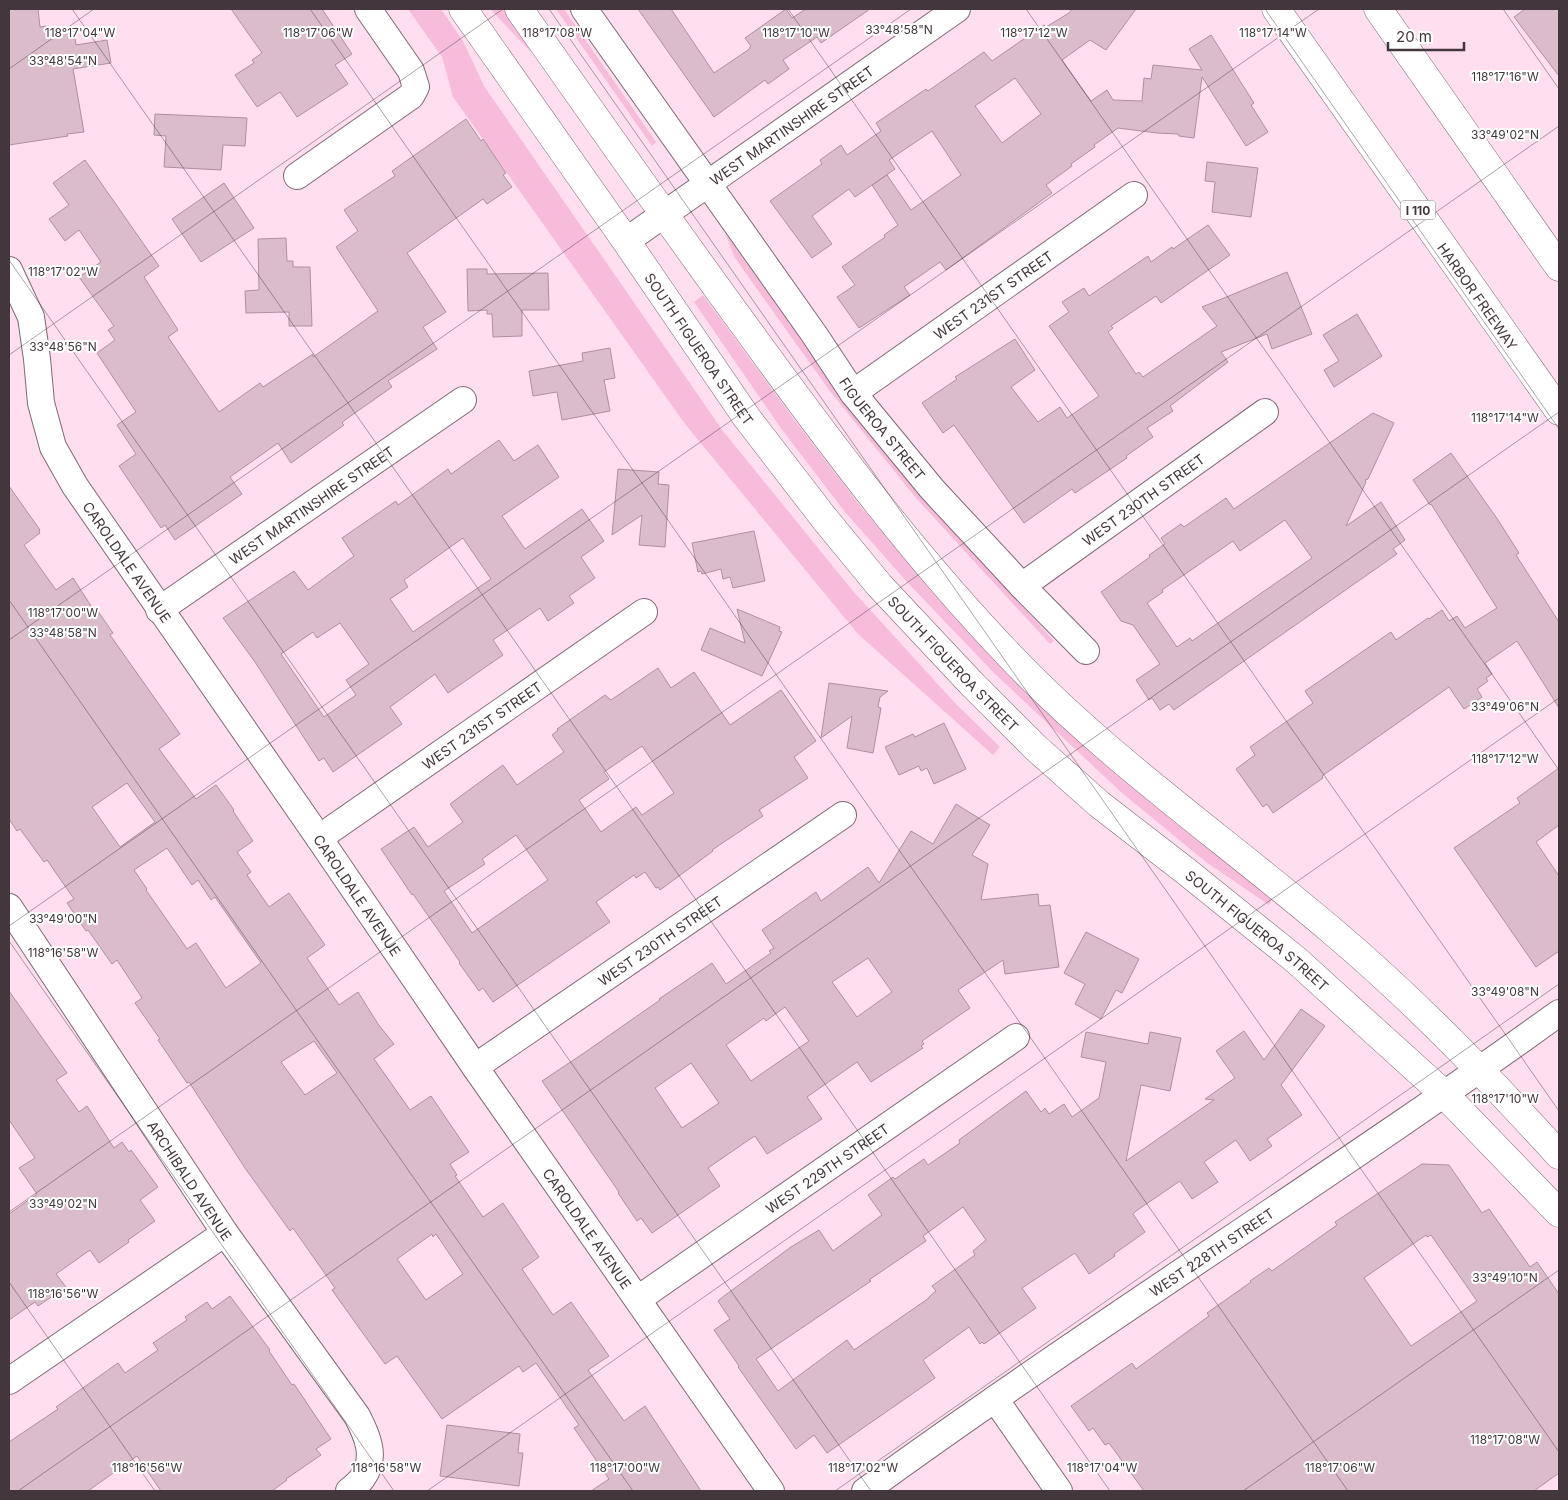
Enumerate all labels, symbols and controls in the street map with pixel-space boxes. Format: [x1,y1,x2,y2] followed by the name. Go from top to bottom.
[1388,20,1464,52] scale bar
[865,22,933,37] text: 33°48'58"N
[45,25,115,40] text: 118°17'04"W
[283,25,353,40] text: 118°17'06"W
[522,25,592,40] text: 118°17'08"W
[762,25,830,40] text: 118°17'10"W
[1000,25,1068,40] text: 118°17'12"W
[1239,25,1307,40] text: 118°17'14"W
[1396,27,1432,46] text: 20 m
[29,53,97,68] text: 33°48'54"N
[706,62,877,188] street label: WEST MARTINSHIRE STREET
[1471,69,1539,84] text: 118°17'16"W
[1471,127,1539,142] text: 33°49'02"N
[1400,200,1436,220] road number: I 110
[1434,239,1522,353] street label: HARBOR FREEWAY
[930,247,1056,342] street label: WEST 231ST STREET
[28,264,98,279] text: 118°17'02"W
[642,269,758,428] street label: SOUTH FIGUEROA STREET
[29,339,97,354] text: 33°48'56"N
[836,374,929,483] street label: FIGUEROA STREET
[1471,410,1539,425] text: 118°17'14"W
[226,442,397,568] street label: WEST MARTINSHIRE STREET
[1079,450,1208,549] street label: WEST 230TH STREET
[80,498,175,625] street label: CAROLDALE AVENUE
[885,592,1022,734] street label: SOUTH FIGUEROA STREET
[28,605,98,620] text: 118°17'00"W
[29,625,97,640] text: 33°48'58"N
[418,677,545,772] street label: WEST 231ST STREET
[1471,699,1539,714] text: 33°49'06"N
[1471,751,1539,766] text: 118°17'12"W
[310,831,405,959] street label: CAROLDALE AVENUE
[1182,866,1333,994] street label: SOUTH FIGUEROA STREET
[595,892,725,989] street label: WEST 230TH STREET
[29,911,97,926] text: 33°49'00"N
[28,945,98,960] text: 118°16'58"W
[1471,984,1539,999] text: 33°49'08"N
[1471,1091,1539,1106] text: 118°17'10"W
[144,1117,236,1244] street label: ARCHIBALD AVENUE
[762,1119,892,1217] street label: WEST 229TH STREET
[540,1165,636,1292] street label: CAROLDALE AVENUE
[29,1196,97,1211] text: 33°49'02"N
[1146,1204,1277,1300] street label: WEST 228TH STREET
[1472,1270,1538,1285] text: 33°49'10"N
[28,1286,98,1301] text: 118°16'56"W
[1470,1432,1540,1447] text: 118°17'08"W
[112,1460,182,1475] text: 118°16'56"W
[351,1460,421,1475] text: 118°16'58"W
[590,1460,660,1475] text: 118°17'00"W
[828,1460,898,1475] text: 118°17'02"W
[1067,1460,1137,1475] text: 118°17'04"W
[1305,1460,1375,1475] text: 118°17'06"W

